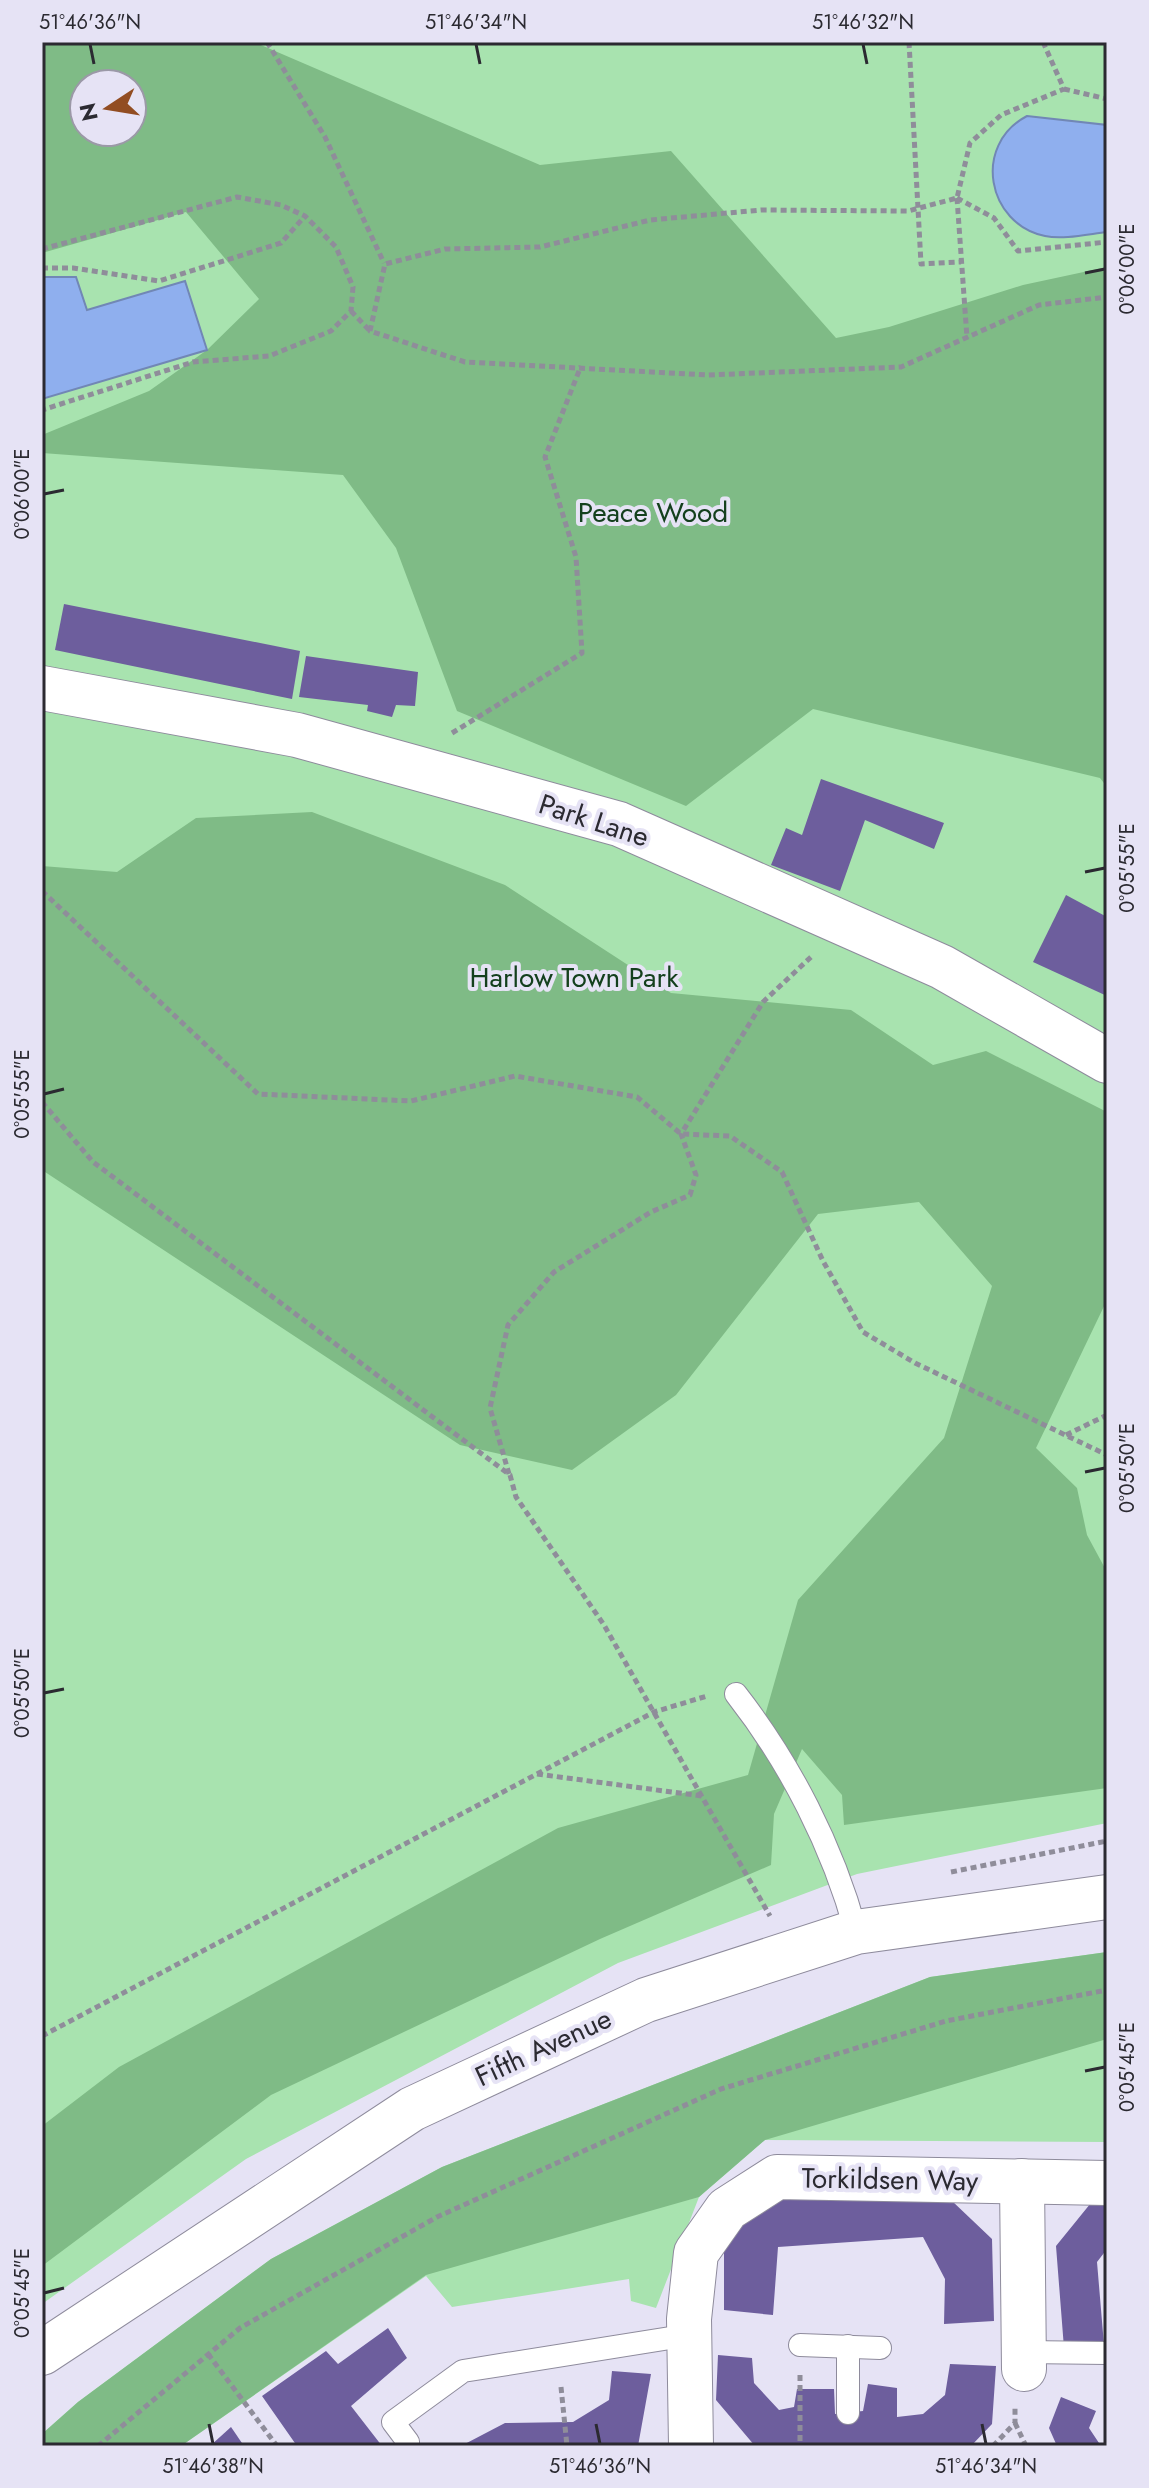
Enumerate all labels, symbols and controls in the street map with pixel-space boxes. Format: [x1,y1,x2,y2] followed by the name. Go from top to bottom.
[39,8,141,37] text: 51°46'36"N
[425,8,527,37] text: 51°46'34"N
[812,8,914,37] text: 51°46'32"N
[68,68,148,148] north arrow
[71,100,106,124] text: N
[1113,223,1142,315] text: 0°06'00"E
[8,448,37,540] text: 0°06'00"E
[578,492,728,533] park label: Peace Wood
[534,783,654,858] street label: Park Lane
[1113,823,1142,913] text: 0°05'55"E
[470,957,679,998] park label: Harlow Town Park
[8,1049,37,1139] text: 0°05'55"E
[1113,1423,1142,1513] text: 0°05'50"E
[8,1648,37,1738] text: 0°05'50"E
[468,1998,618,2097] street label: Fifth Avenue
[1113,2022,1142,2112] text: 0°05'45"E
[801,2157,979,2202] street label: Torkildsen Way
[8,2248,37,2338] text: 0°05'45"E
[162,2452,264,2481] text: 51°46'38"N
[549,2452,651,2481] text: 51°46'36"N
[935,2452,1037,2481] text: 51°46'34"N

